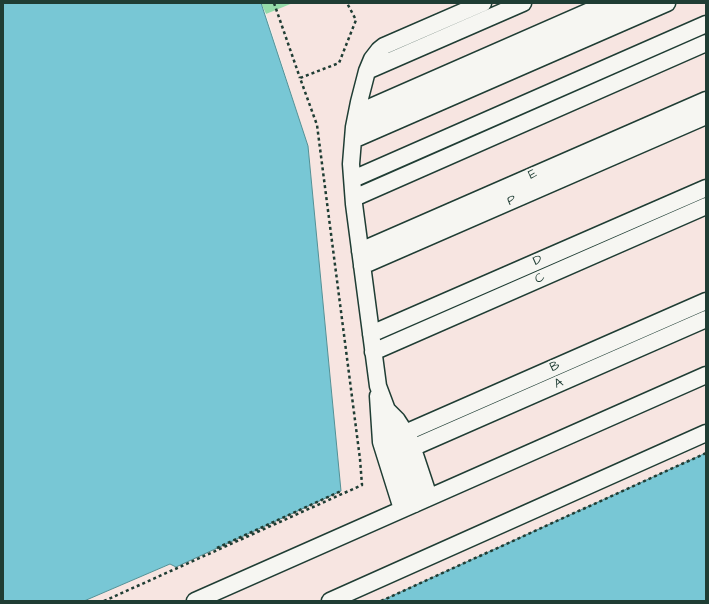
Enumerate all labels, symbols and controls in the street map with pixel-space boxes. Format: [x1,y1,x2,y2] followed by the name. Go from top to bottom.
[526,166,540,184] street label: E
[505,192,519,210] street label: P
[531,252,545,270] street label: D
[533,270,547,288] street label: C
[548,358,562,376] street label: B
[552,375,566,393] street label: A

